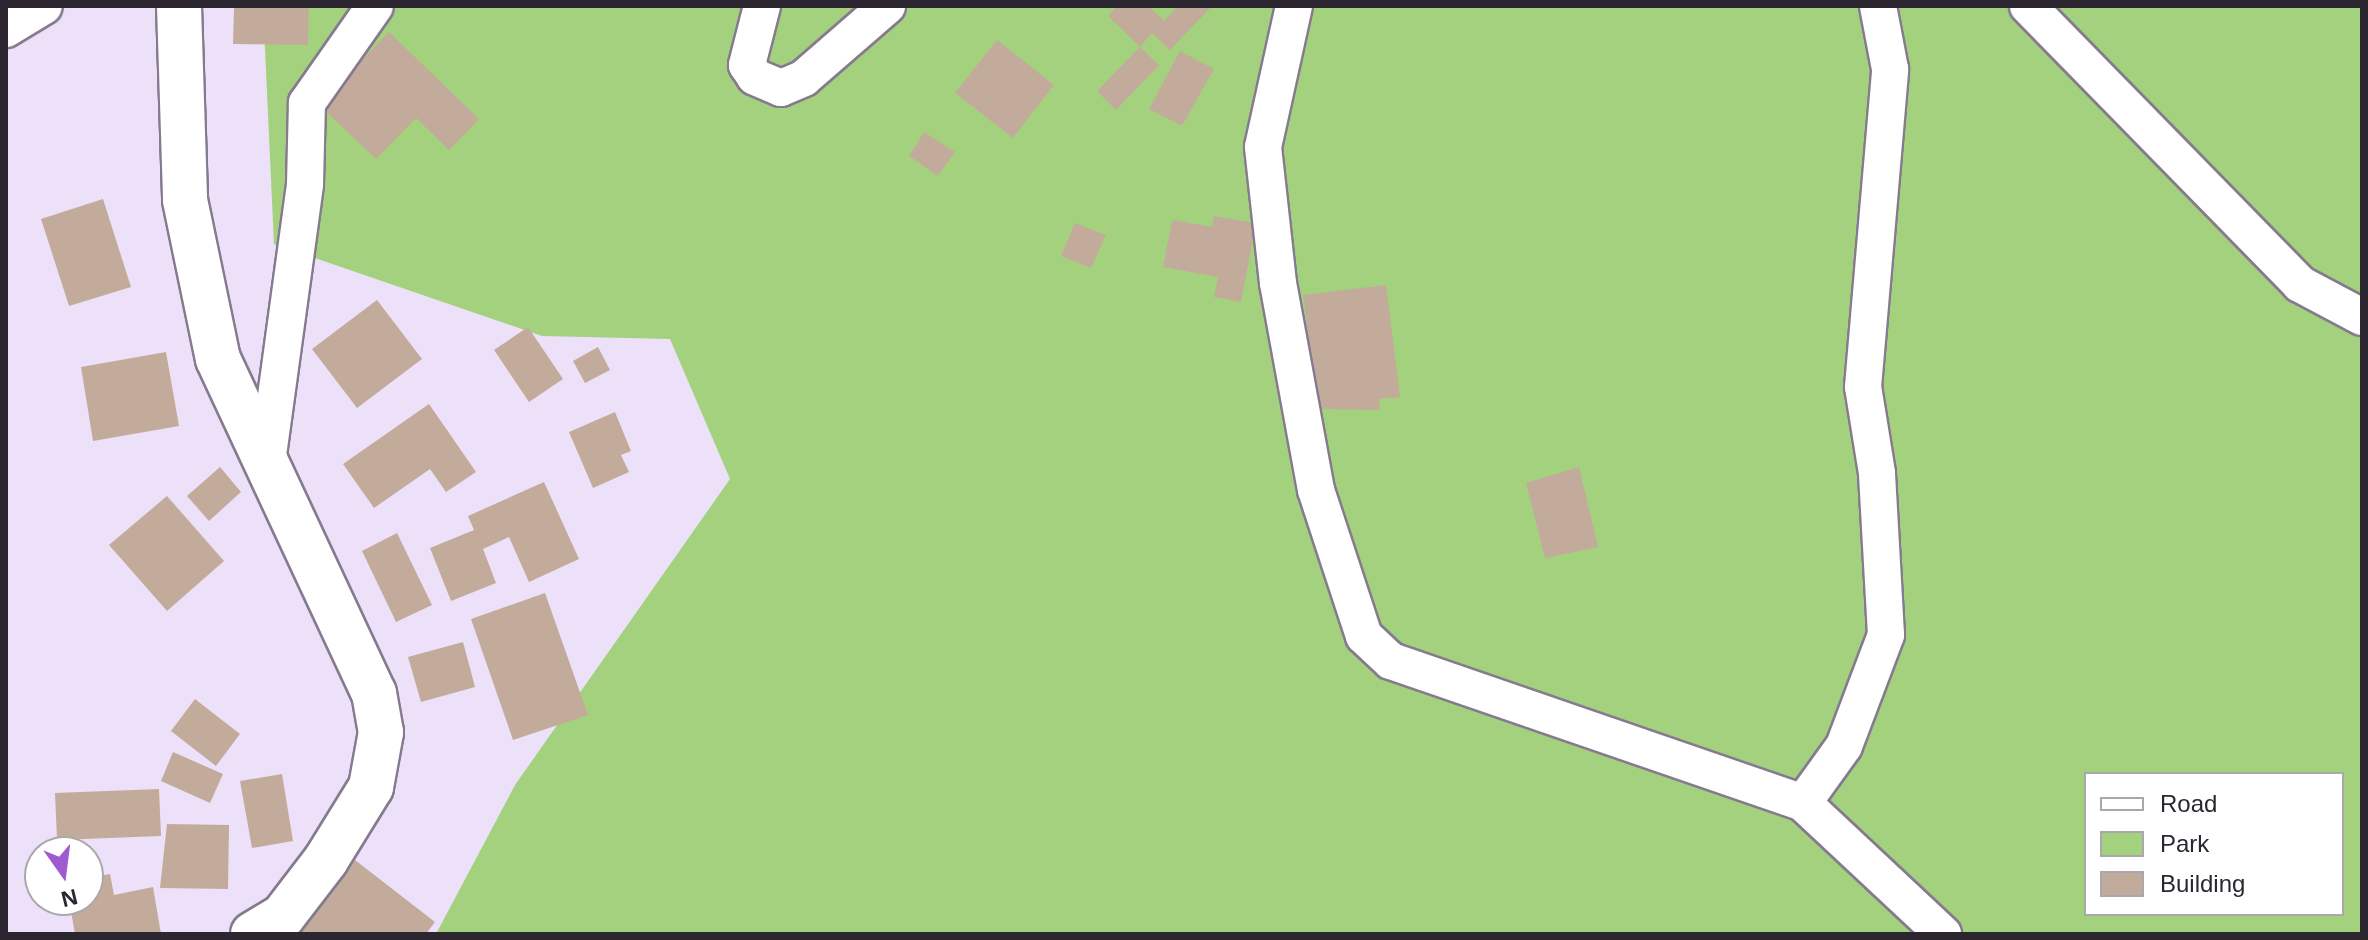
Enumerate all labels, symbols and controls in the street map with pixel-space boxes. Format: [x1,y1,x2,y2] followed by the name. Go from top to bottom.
[2084,772,2344,916] legend
[2160,790,2217,817] text: Road
[2160,830,2209,857] text: Park
[24,836,104,916] north arrow
[2160,870,2245,897] text: Building
[59,884,80,912] text: N

